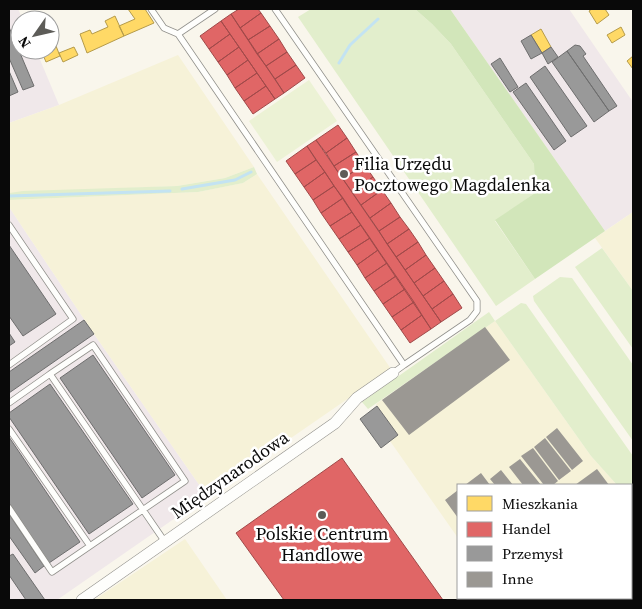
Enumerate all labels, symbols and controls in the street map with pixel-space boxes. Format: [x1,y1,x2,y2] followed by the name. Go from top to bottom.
[10,10,60,60] north arrow
[13,32,35,52] text: N
[354,151,551,197] place label: Filia Urzędu Pocztowego Magdalenka
[338,168,350,180] marker: Filia Urzędu Pocztowego Magdalenka
[166,424,294,525] street label: Międzynarodowa
[457,484,632,599] legend
[502,493,578,514] text: Mieszkania
[316,509,328,521] marker: Polskie Centrum Handlowe
[502,518,551,539] text: Handel
[255,521,389,567] place label: Polskie Centrum Handlowe
[502,543,563,564] text: Przemysł
[502,568,534,589] text: Inne

